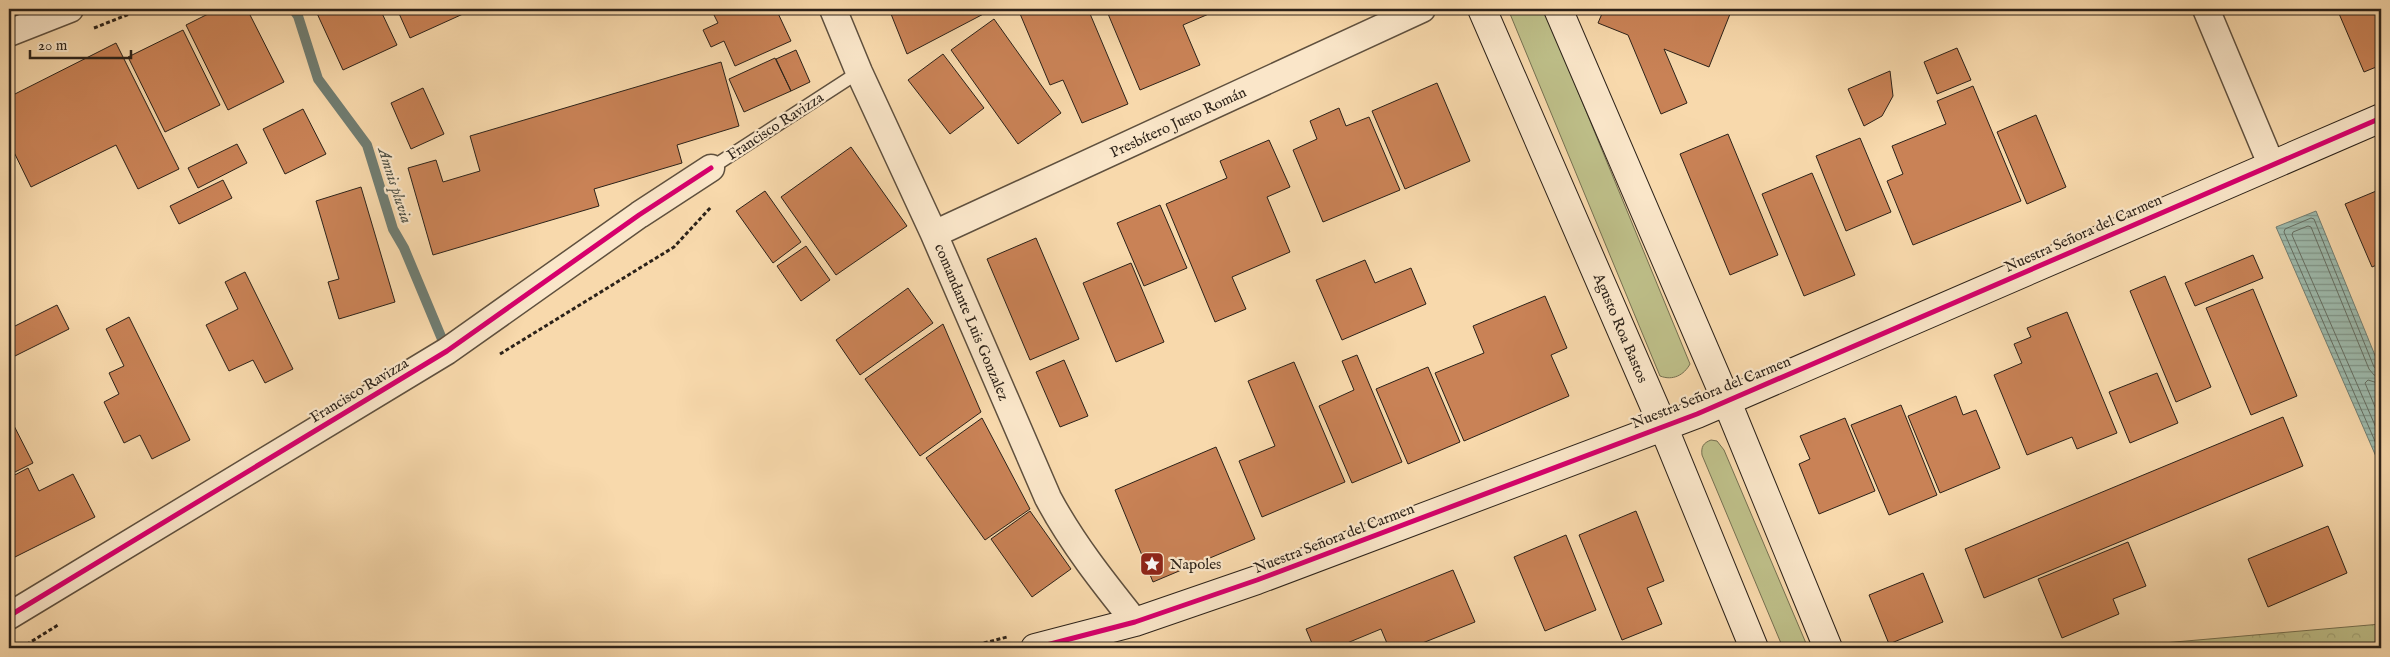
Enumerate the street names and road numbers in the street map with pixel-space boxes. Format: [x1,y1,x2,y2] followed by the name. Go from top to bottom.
[1107,83,1249,162] street label: Presbítero Justo Román
[723,88,828,165] street label: Francisco Ravizza
[2002,190,2165,277] street label: Nuestra Señora del Carmen
[930,241,1013,404] street label: comandante Luis Gonzalez
[1589,270,1652,386] street label: Agusto Roa Bastos
[1629,352,1794,433] street label: Nuestra Señora del Carmen
[307,353,412,427] street label: Francisco Ravizza
[1251,499,1417,578] street label: Nuestra Señora del Carmen

